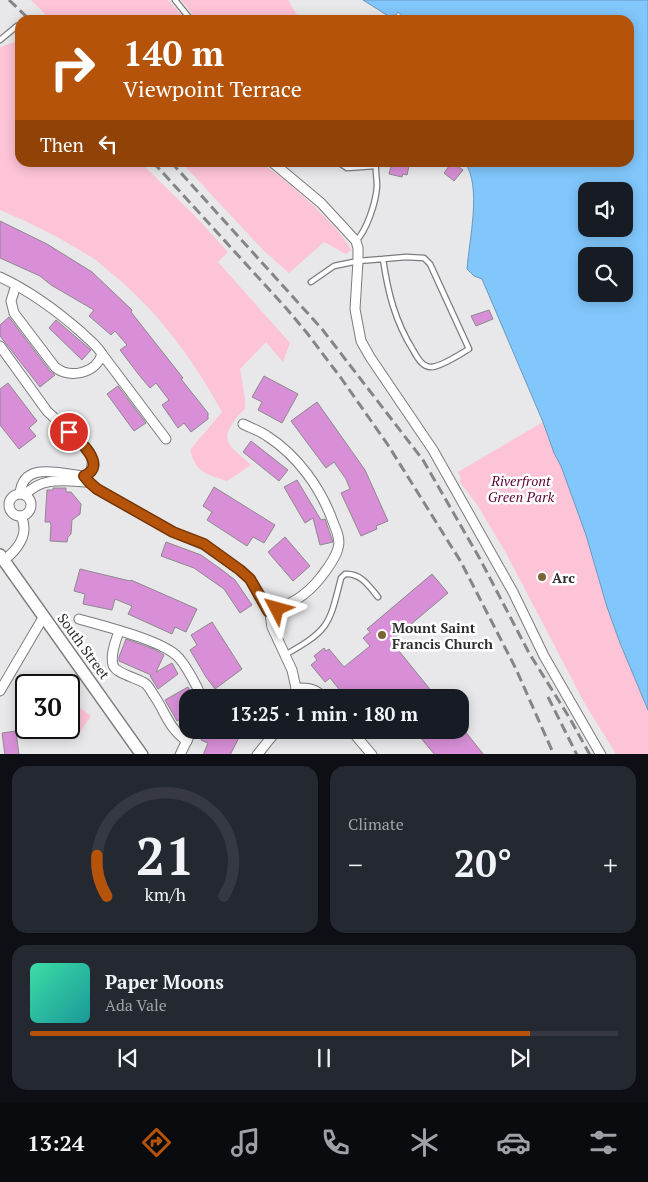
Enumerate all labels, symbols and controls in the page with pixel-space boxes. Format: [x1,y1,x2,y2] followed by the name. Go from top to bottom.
[123,30,224,76] text: 140 m
[40,35,105,100] icon: right
[123,74,302,103] text: Viewpoint Terrace
[94,130,122,158] icon: left
[40,132,84,157] text: Then
[578,182,633,302] map controls
[578,182,633,237] button: sound
[578,247,633,302] button: search
[48,411,90,453] pin
[55,418,83,446] icon: arrive
[488,471,554,506] park label: Riverfront Green Park
[552,568,575,587] place label: Arc
[536,571,548,583] marker: Arc
[250,582,302,634] position arrow
[54,609,115,684] street label: South Street
[392,618,493,653] place label: Mount Saint Francis Church
[376,629,388,641] marker: Mount Saint Francis Church
[15,674,80,739] speed limit sign: 30
[230,701,418,726] text: 13:25 · 1 min · 180 m
[348,813,404,835] text: Climate
[136,821,194,890] text: 21
[454,838,512,888] text: 20°
[348,846,363,883] text: −
[603,846,618,883] text: +
[144,882,186,906] text: km/h
[105,969,224,994] text: Paper Moons
[105,994,167,1016] text: Ada Vale
[114,1044,142,1072] icon: previous
[310,1044,338,1072] icon: pause
[506,1044,534,1072] icon: next
[139,1125,174,1160] icon: directions
[228,1125,263,1160] icon: music
[318,1125,353,1160] icon: phone
[407,1125,442,1160] icon: climate
[496,1125,531,1160] icon: car
[586,1125,621,1160] icon: filters
[27,1128,84,1157] text: 13:24

